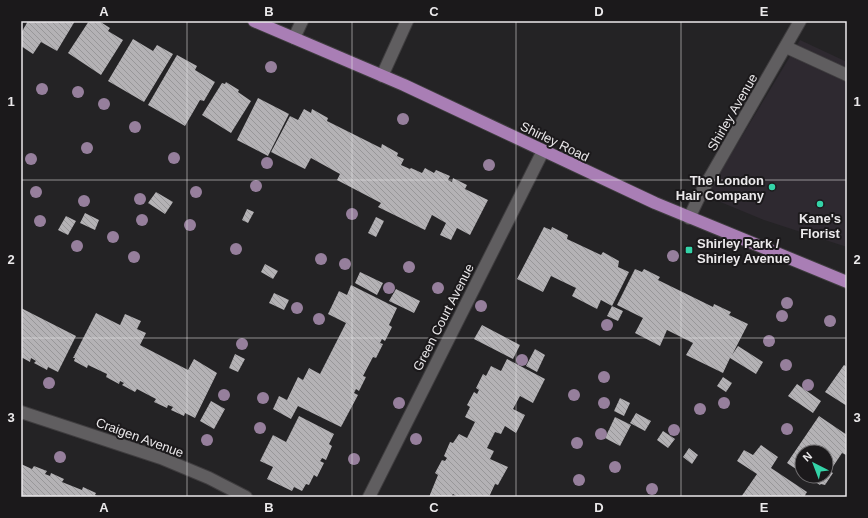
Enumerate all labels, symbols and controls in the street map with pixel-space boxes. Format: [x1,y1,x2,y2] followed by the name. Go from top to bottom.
[99,4,109,19] text: A
[264,4,274,19] text: B
[429,4,439,19] text: C
[594,4,604,19] text: D
[760,4,769,19] text: E
[704,71,761,153] street label: Shirley Avenue
[7,94,15,109] text: 1
[853,94,861,109] text: 1
[518,118,592,165] street label: Shirley Road
[676,173,765,203] place label: The London Hair Company
[767,182,777,192] marker: The London Hair Company
[815,199,825,209] marker: Kane's Florist
[799,211,841,241] place label: Kane's Florist
[697,236,790,266] place label: Shirley Park / Shirley Avenue
[684,245,694,255] marker: Shirley Park / Shirley Avenue
[7,252,15,267] text: 2
[853,252,861,267] text: 2
[410,261,477,373] street label: Green Court Avenue
[7,410,15,425] text: 3
[853,410,861,425] text: 3
[94,415,186,460] street label: Craigen Avenue
[794,444,834,484] north arrow
[800,449,814,464] text: N
[99,500,109,515] text: A
[264,500,274,515] text: B
[429,500,439,515] text: C
[594,500,604,515] text: D
[760,500,769,515] text: E

